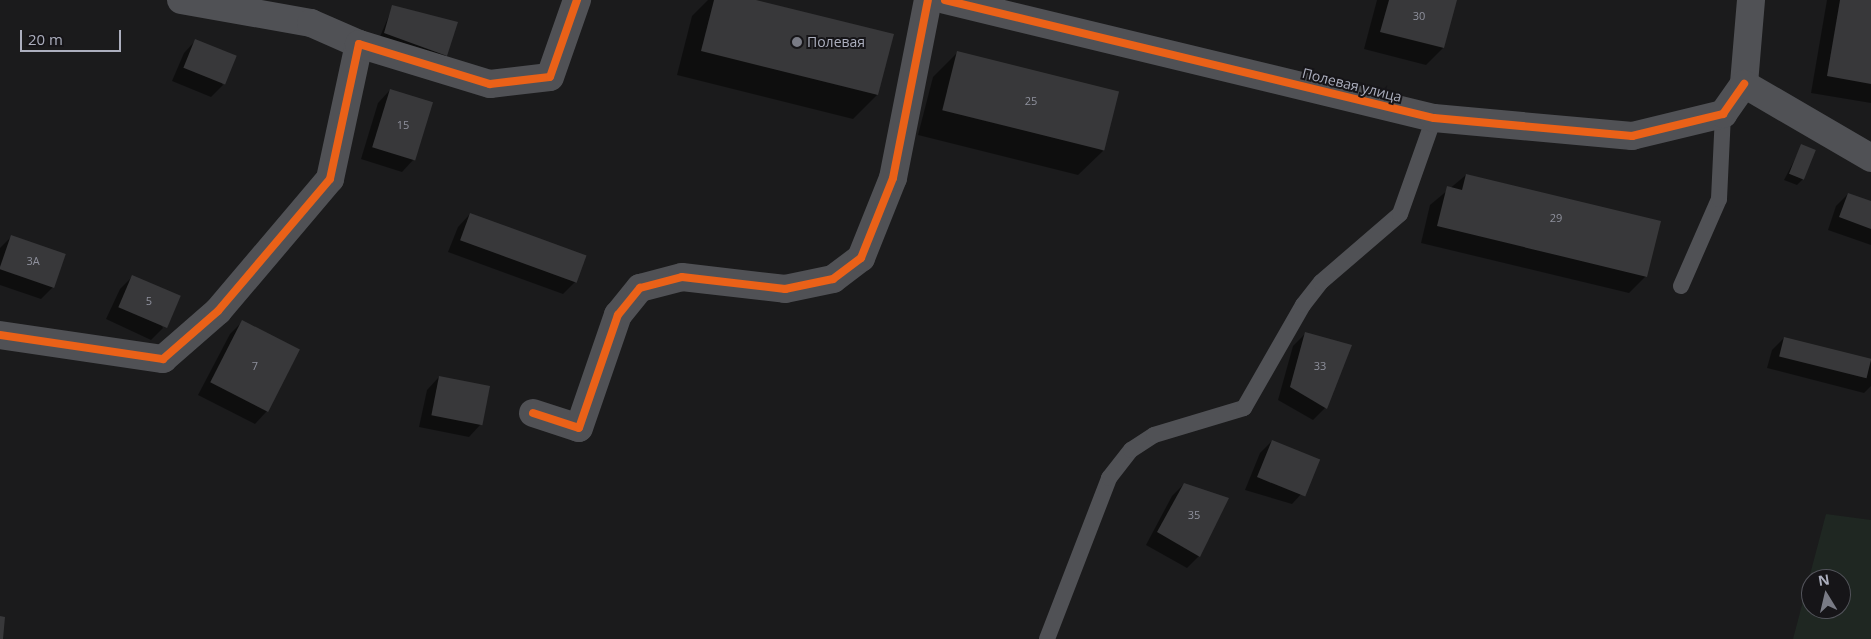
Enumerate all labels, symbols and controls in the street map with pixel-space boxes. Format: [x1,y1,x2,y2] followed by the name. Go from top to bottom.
[1413,9,1425,23] house number: 30
[22,20,124,52] scale bar
[28,29,63,49] text: 20 m
[807,34,865,50] place label: Полевая
[791,36,803,48] marker: Полевая
[1300,64,1404,106] street label: Полевая улица
[1025,94,1037,108] house number: 25
[397,118,409,132] house number: 15
[1550,211,1562,225] house number: 29
[26,254,40,268] house number: 3А
[146,294,152,308] house number: 5
[252,359,258,373] house number: 7
[1314,359,1326,373] house number: 33
[1188,508,1200,522] house number: 35
[1801,569,1851,619] north arrow
[1817,569,1831,590] text: N

